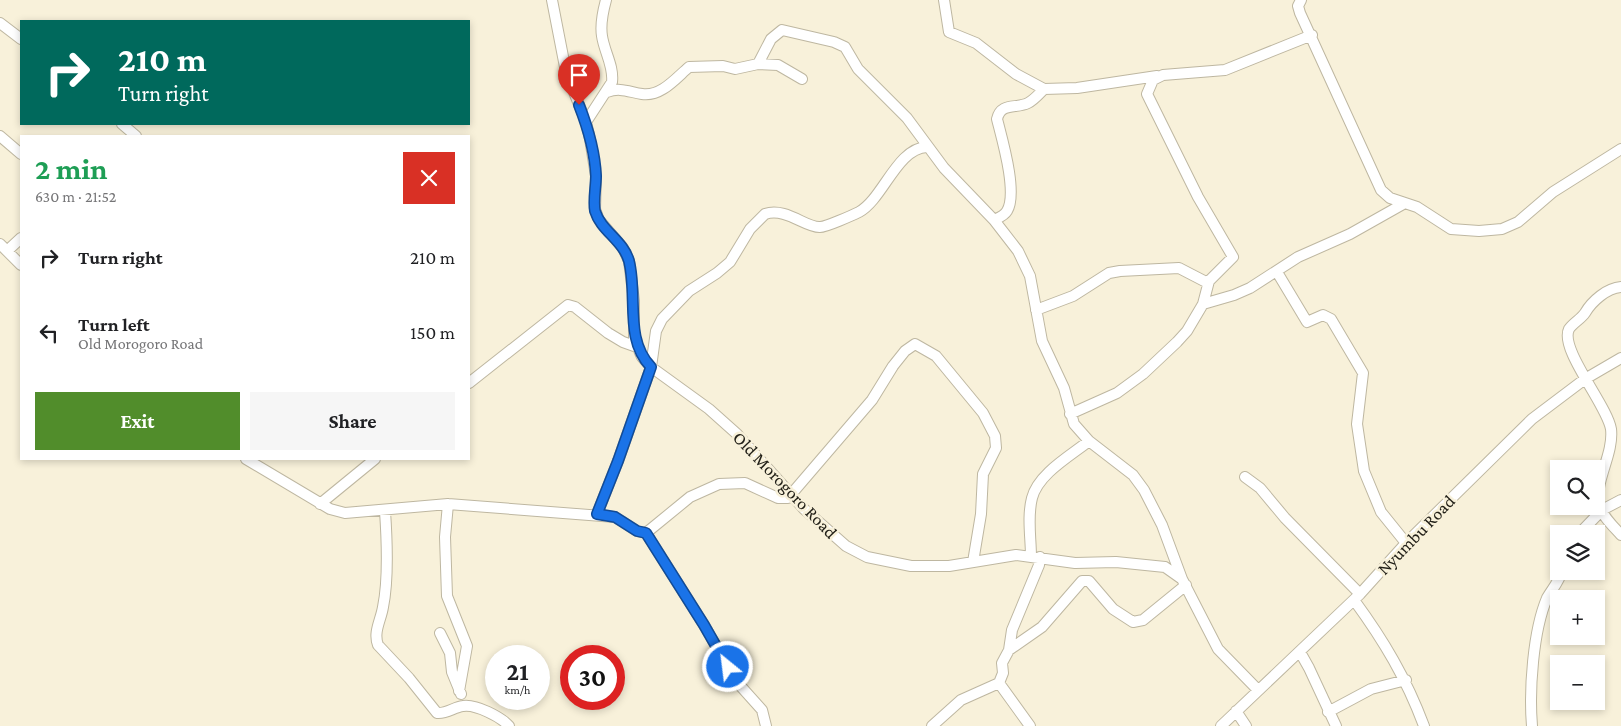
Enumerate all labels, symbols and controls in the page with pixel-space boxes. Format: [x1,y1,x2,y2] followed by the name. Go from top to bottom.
[35,40,100,105] icon: right
[118,40,207,79] text: 210 m
[558,54,600,105] pin
[565,61,593,89] icon: arrive
[118,81,209,106] text: Turn right
[35,152,107,185] text: 2 min
[403,152,455,204] button: close
[35,188,116,205] text: 630 m · 21:52
[35,244,63,272] icon: right
[78,247,163,268] text: Turn right
[410,247,455,268] text: 210 m
[78,314,150,335] text: Turn left
[35,319,63,347] icon: left
[410,322,455,343] text: 150 m
[78,335,203,352] text: Old Morogoro Road
[35,392,240,450] button: Exit
[250,392,455,450] button: Share
[729,427,841,543] street label: Old Morogoro Road
[1550,460,1605,710] map controls
[1550,460,1605,515] button: search
[1373,491,1459,579] street label: Nyumbu Road
[1550,525,1605,580] button: layers
[1550,590,1605,645] button: +
[701,640,753,692] position arrow
[560,645,625,710] speed limit sign: 30
[1550,655,1605,710] button: −
[506,658,529,685] text: 21
[505,683,530,697] text: km/h

